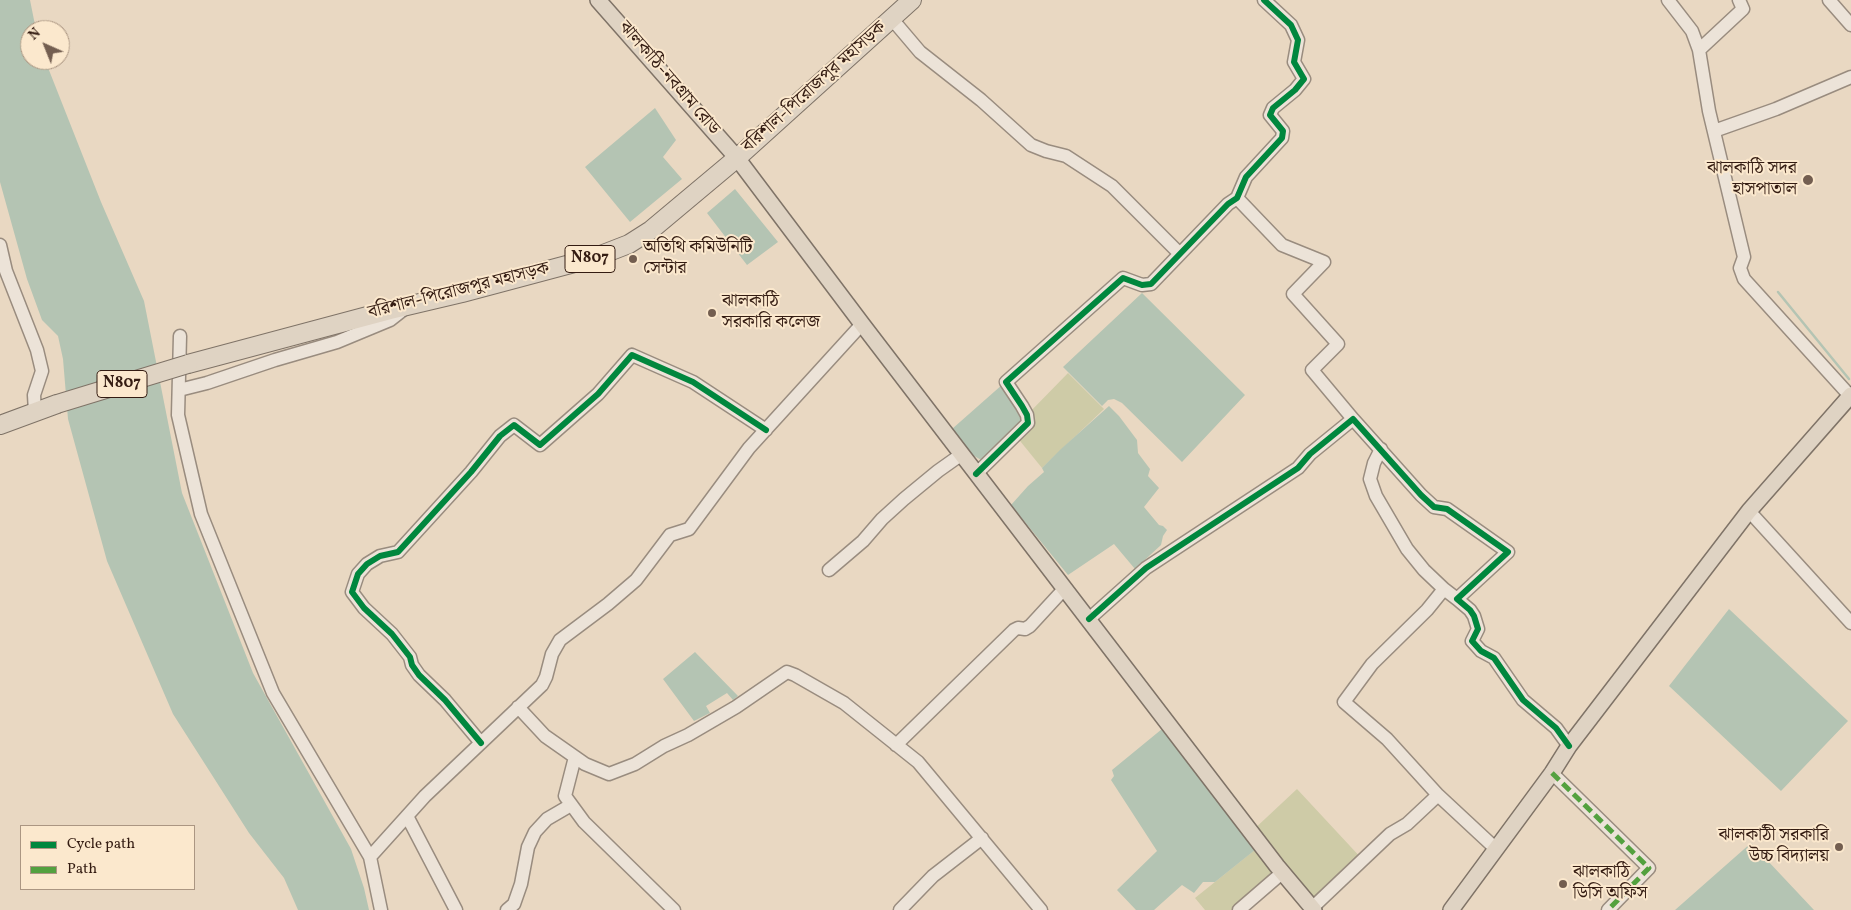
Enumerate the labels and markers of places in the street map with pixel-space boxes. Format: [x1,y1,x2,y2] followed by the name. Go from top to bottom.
[1707,159,1797,202] place label: ঝালকাঠি সদর হাসপাতাল
[1801,173,1815,187] marker: ঝালকাঠি সদর হাসপাতাল
[643,238,753,280] place label: অতিথি কমিউনিটি সেন্টার
[627,253,639,265] marker: অতিথি কমিউনিটি সেন্টার
[722,292,820,334] place label: ঝালকাঠি সরকারি কলেজ
[706,307,718,319] marker: ঝালকাঠি সরকারি কলেজ
[1719,826,1829,869] place label: ঝালকাঠী সরকারি উচ্চ বিদ্যালয়
[1833,841,1845,853] marker: ঝালকাঠী সরকারি উচ্চ বিদ্যালয়
[1573,863,1647,906] place label: ঝালকাঠি ডিসি অফিস
[1557,878,1569,890] marker: ঝালকাঠি ডিসি অফিস

